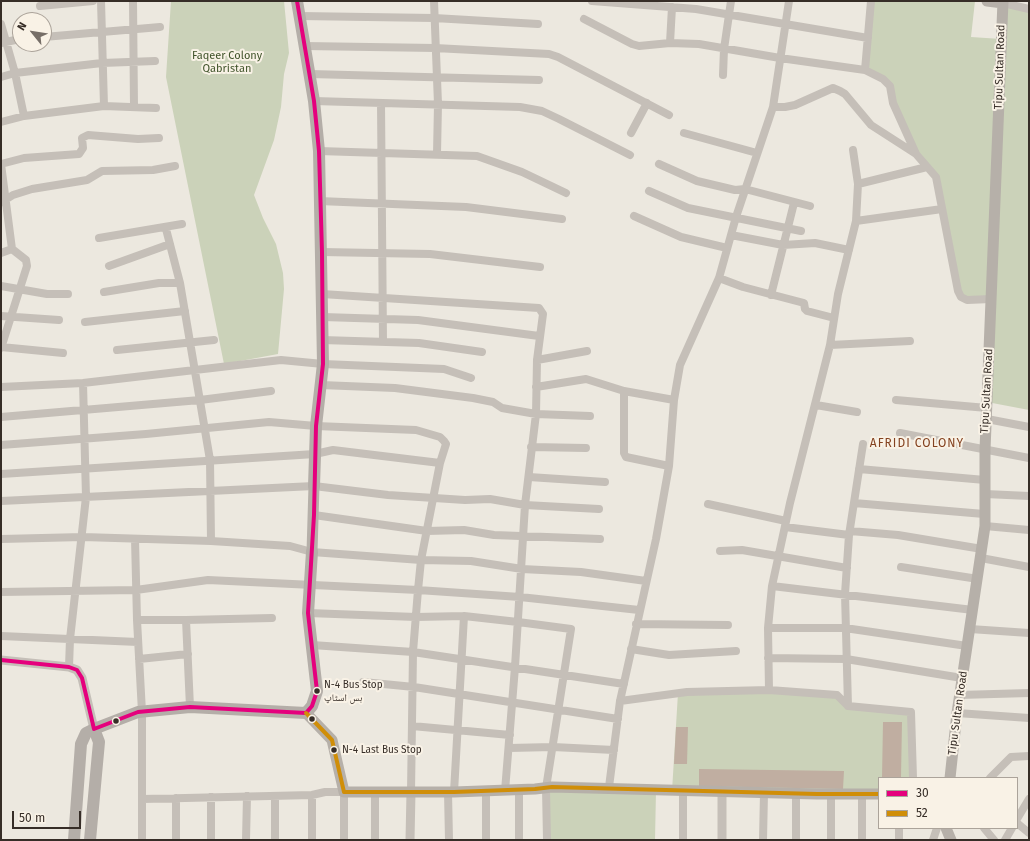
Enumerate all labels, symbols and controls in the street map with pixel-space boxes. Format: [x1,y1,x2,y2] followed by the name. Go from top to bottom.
[12,12,52,52] north arrow
[15,20,29,33] text: N
[992,24,1008,110] street label: Tipu Sultan Road
[192,49,262,75] park label: Faqeer Colony Qabristan
[978,348,996,434] street label: Tipu Sultan Road
[870,437,964,451] district label: AFRIDI COLONY
[946,670,970,756] street label: Tipu Sultan Road
[324,679,383,702] place label: N-4 Bus Stop بس اسٹاپ
[312,686,322,696] marker: N-4 Bus Stop بس اسٹاپ
[307,714,317,724] unlabelled marker
[111,716,121,726] unlabelled marker
[342,744,422,756] place label: N-4 Last Bus Stop
[329,745,339,755] marker: N-4 Last Bus Stop
[878,777,1018,829] legend
[916,786,929,800] text: 30
[14,803,83,829] scale bar
[916,806,928,820] text: 52
[19,811,45,825] text: 50 m

